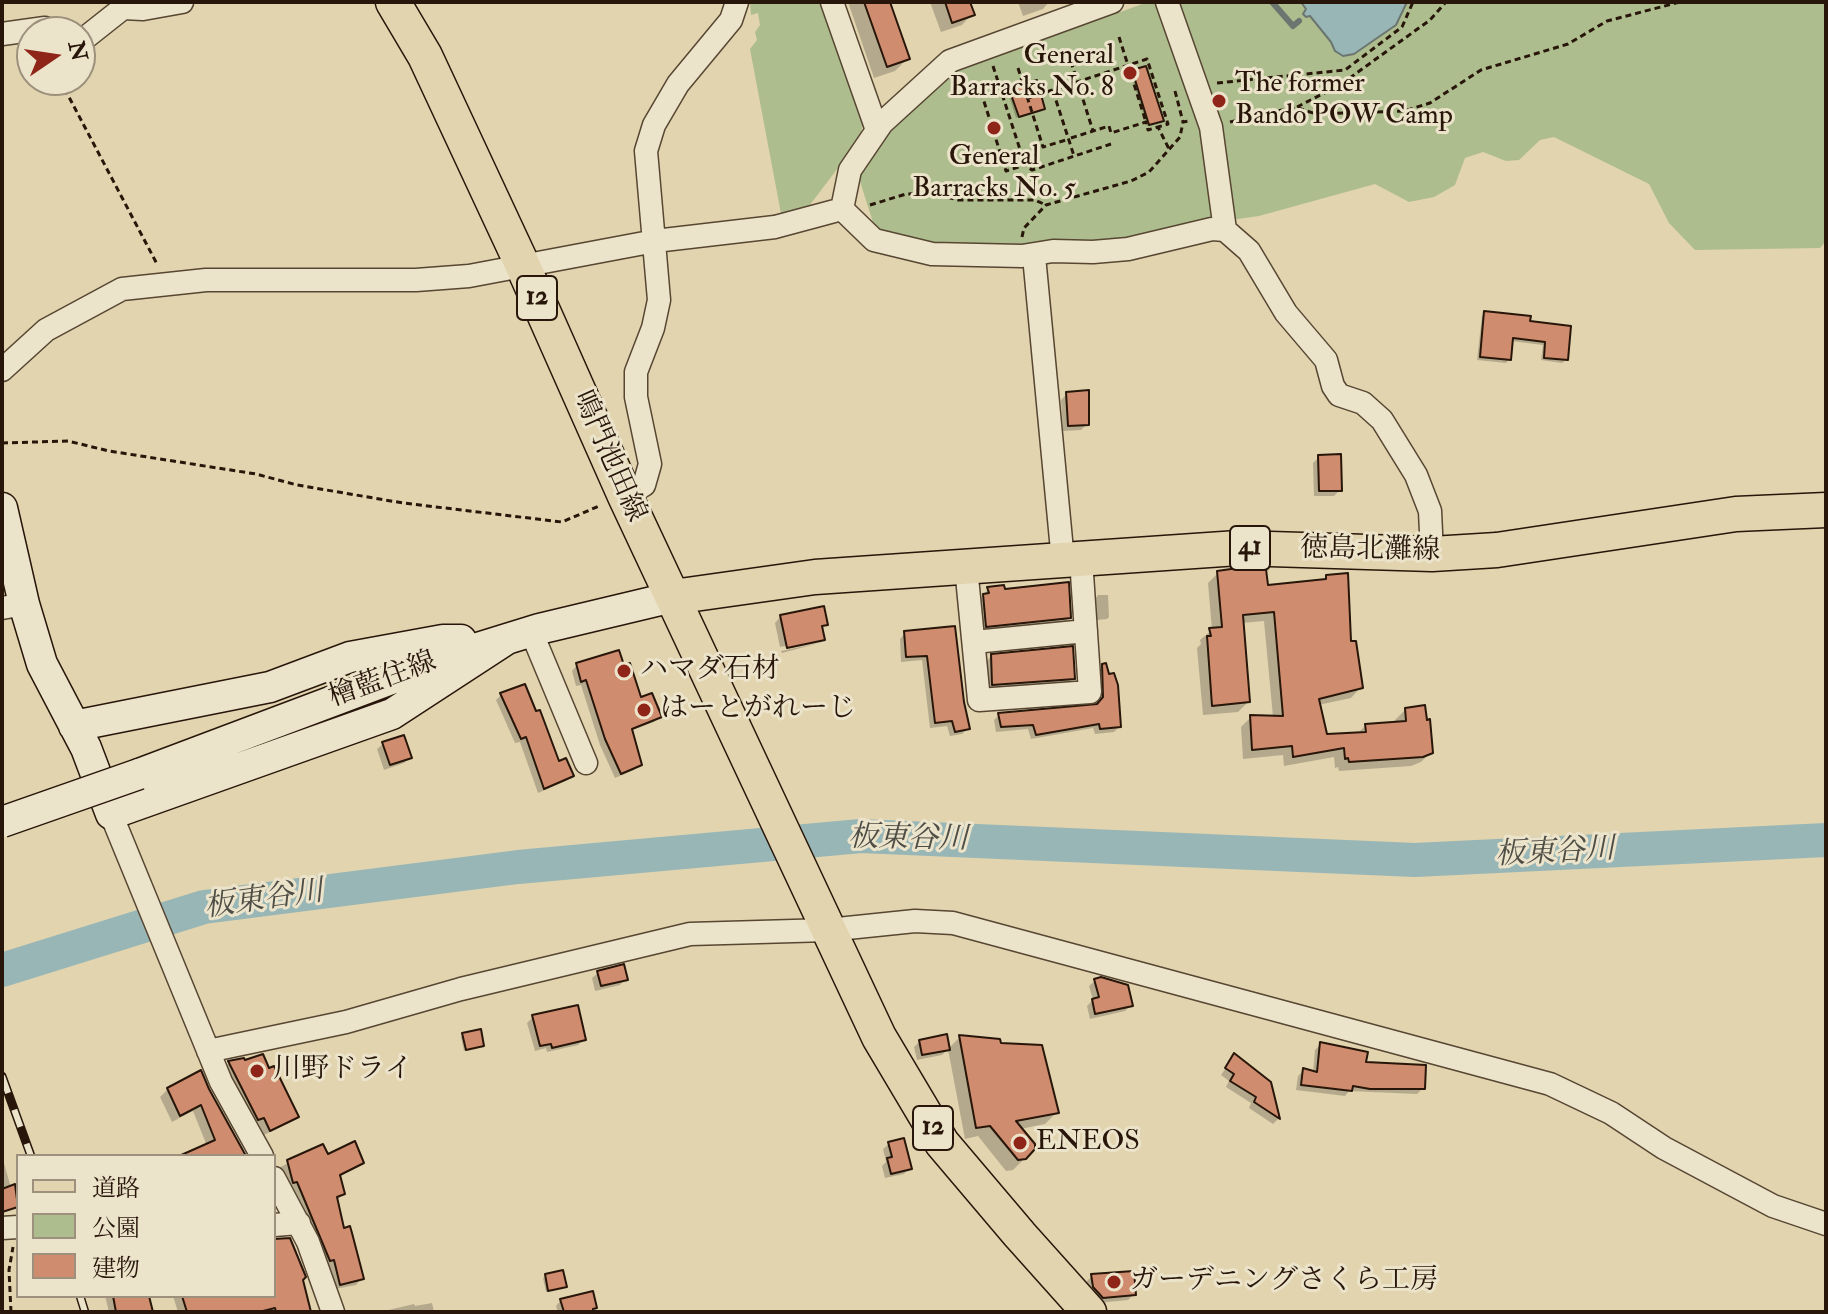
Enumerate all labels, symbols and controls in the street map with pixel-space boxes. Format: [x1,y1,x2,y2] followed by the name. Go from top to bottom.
[16,16,96,96] north arrow
[62,38,93,64] text: N
[949,40,1114,106] place label: General Barracks No. 8
[1121,64,1139,82] marker: General Barracks No. 8
[1235,68,1453,134] place label: The former Bando POW Camp
[1210,92,1228,110] marker: The former Bando POW Camp
[985,119,1003,137] marker: General Barracks No. 5
[912,141,1076,207] place label: General Barracks No. 5
[517,276,557,320] road number: 12
[564,386,652,528] street label: 鳴門池田線
[1230,526,1270,570] road number: 41
[1300,533,1440,569] street label: 徳島北灘線
[325,646,441,716] street label: 檜藍住線
[640,654,780,688] place label: ハマダ石材
[615,662,633,680] marker: ハマダ石材
[660,693,856,727] place label: はーとがれーじ
[635,701,653,719] marker: はーとがれーじ
[848,821,968,859] water label: 板東谷川
[1494,833,1616,875] water label: 板東谷川
[202,875,326,927] water label: 板東谷川
[273,1054,413,1088] place label: 川野ドライ
[248,1062,266,1080] marker: 川野ドライ
[913,1106,953,1150] road number: 12
[1036,1126,1140,1160] place label: ENEOS
[1011,1134,1029,1152] marker: ENEOS
[16,1154,276,1298] legend
[92,1173,140,1204] text: 道路
[92,1213,140,1244] text: 公園
[92,1253,140,1284] text: 建物
[1130,1265,1438,1299] place label: ガーデニングさくら工房
[1105,1273,1123,1291] marker: ガーデニングさくら工房

